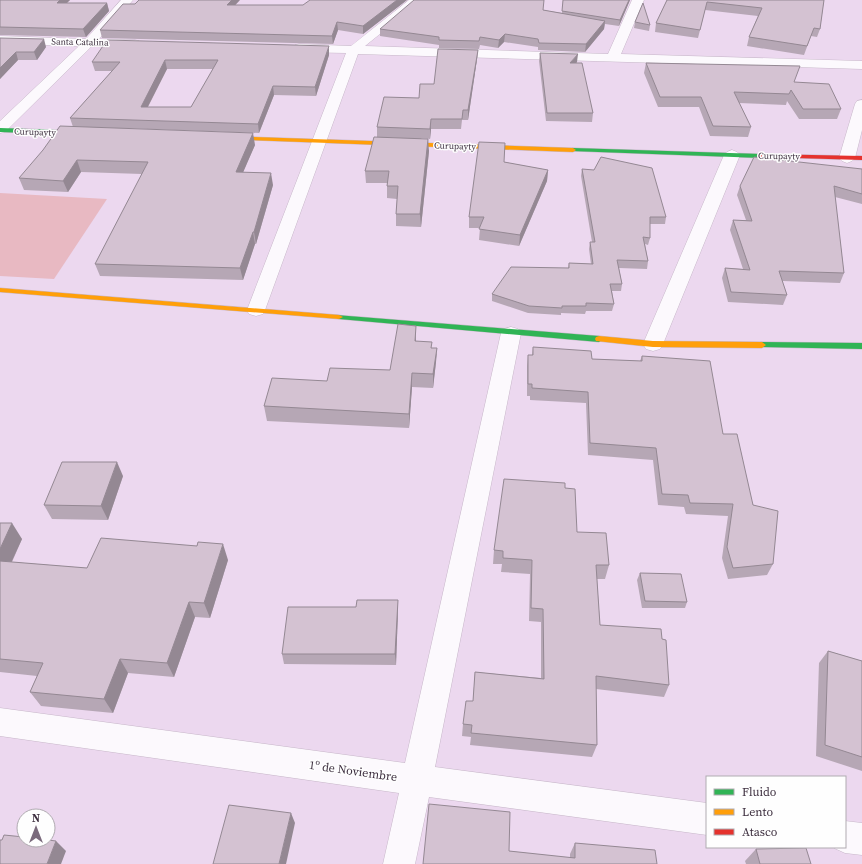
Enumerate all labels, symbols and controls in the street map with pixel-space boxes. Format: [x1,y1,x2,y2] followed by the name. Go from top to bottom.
[51,36,109,49] street label: Santa Catalina
[14,125,56,139] street label: Curupayty
[434,139,476,153] street label: Curupayty
[758,150,800,162] street label: Curupayty
[308,757,398,785] street label: 1º de Noviembre
[706,776,846,848] legend
[742,784,777,800] text: Fluido
[742,804,773,820] text: Lento
[16,808,56,848] north arrow
[32,811,40,826] text: N
[742,824,778,840] text: Atasco

